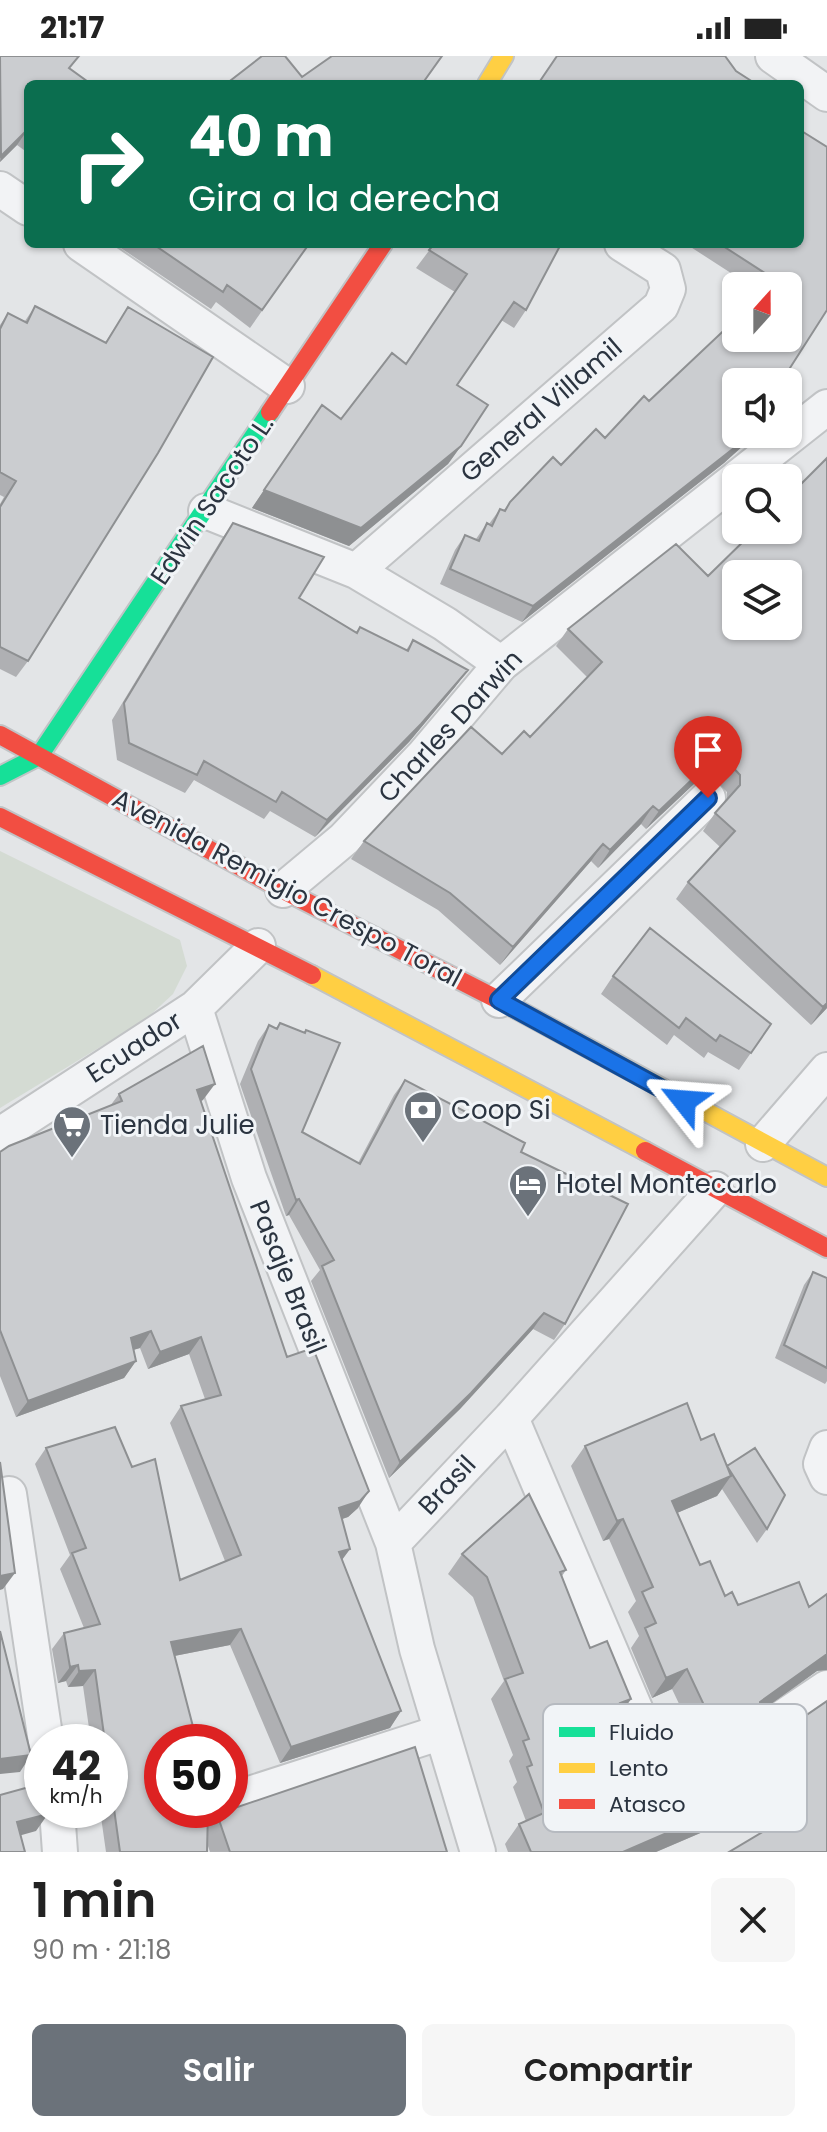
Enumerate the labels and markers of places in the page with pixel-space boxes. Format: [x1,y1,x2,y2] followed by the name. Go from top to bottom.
[674,716,742,798] pin
[402,1089,444,1144] bank icon: Coop Si
[451,1092,551,1128] place label: Coop Si
[51,1104,93,1159] supermarket icon: Tienda Julie
[100,1107,255,1143] place label: Tienda Julie
[507,1163,549,1218] hotel icon: Hotel Montecarlo
[556,1166,777,1202] place label: Hotel Montecarlo

